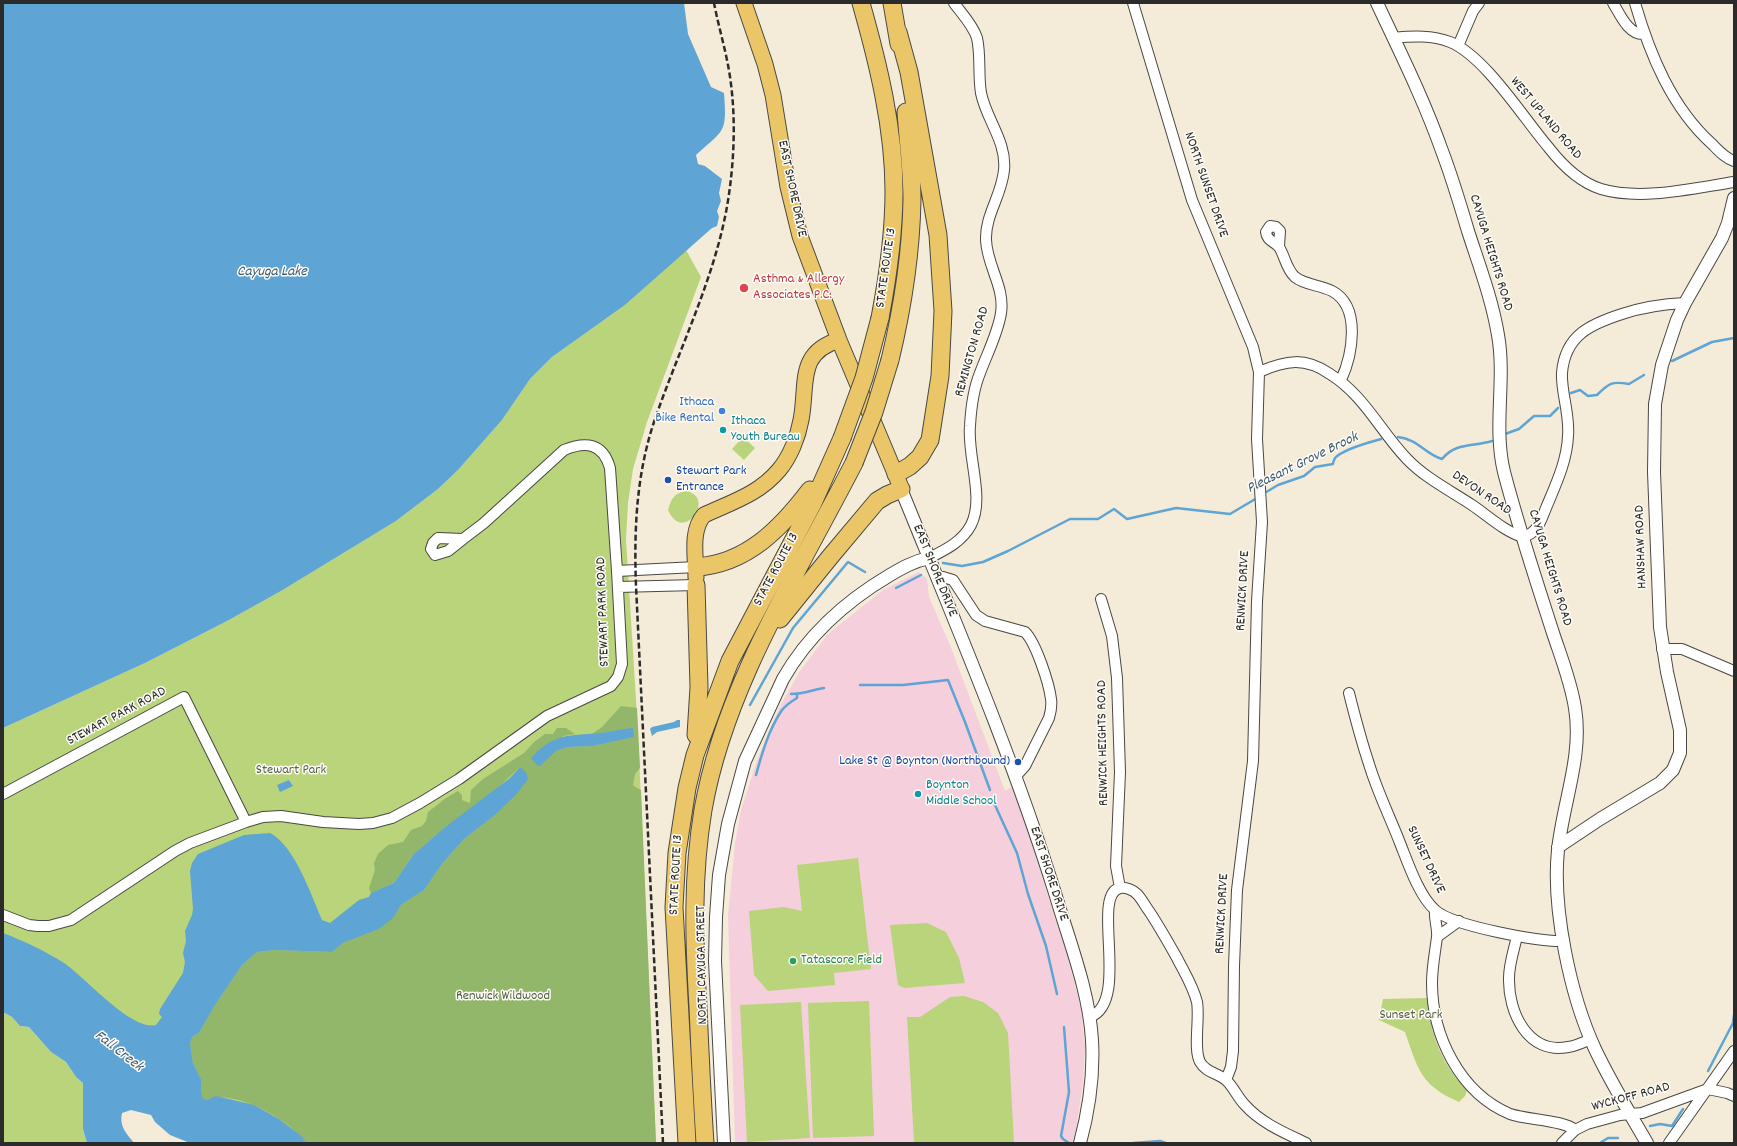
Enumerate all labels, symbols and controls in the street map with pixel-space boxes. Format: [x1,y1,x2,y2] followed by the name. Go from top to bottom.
[1505,74,1585,164] street label: WEST UPLAND ROAD
[1179,130,1231,240] street label: NORTH SUNSET DRIVE
[773,139,809,239] street label: EAST SHORE DRIVE
[1464,193,1516,313] street label: CAYUGA HEIGHTS ROAD
[873,227,901,309] street label: STATE ROUTE 13
[237,264,307,282] water label: Cayuga Lake
[753,272,844,304] place label: Asthma & Allergy Associates P.C.
[738,282,750,294] marker: Asthma & Allergy Associates P.C.
[952,305,994,399] street label: REMINGTON ROAD
[655,395,714,428] place label: Ithaca Bike Rental
[717,406,727,416] marker: Ithaca Bike Rental
[731,414,800,446] place label: Ithaca Youth Bureau
[718,425,728,435] marker: Ithaca Youth Bureau
[1244,429,1362,499] water label: Pleasant Grove Brook
[676,464,747,496] place label: Stewart Park Entrance
[1448,468,1514,520] street label: DEVON ROAD
[663,475,673,485] marker: Stewart Park Entrance
[1632,505,1652,589] street label: HANSHAW ROAD
[1523,508,1575,628] street label: CAYUGA HEIGHTS ROAD
[908,522,960,620] street label: EAST SHORE DRIVE
[751,530,803,610] street label: STATE ROUTE 13
[1234,550,1254,632] street label: RENWICK DRIVE
[594,557,614,667] street label: STEWART PARK ROAD
[1095,680,1113,806] street label: RENWICK HEIGHTS ROAD
[65,684,169,750] street label: STEWART PARK ROAD
[839,754,1010,770] place label: Lake St @ Boynton (Northbound)
[1013,757,1023,767] marker: Lake St @ Boynton (Northbound)
[256,763,326,779] park label: Stewart Park
[926,778,997,810] place label: Boynton Middle School
[913,789,923,799] marker: Boynton Middle School
[1402,824,1448,896] street label: SUNSET DRIVE
[1025,825,1071,923] street label: EAST SHORE DRIVE
[667,834,687,916] street label: STATE ROUTE 13
[1213,873,1233,955] street label: RENWICK DRIVE
[694,905,712,1025] street label: NORTH CAYUGA STREET
[801,953,882,969] place label: Tatascore Field
[788,956,798,966] marker: Tatascore Field
[456,989,550,1005] park label: Renwick Wildwood
[1380,1008,1442,1024] park label: Sunset Park
[90,1027,146,1077] water label: Fall Creek
[1590,1080,1672,1116] street label: WYCKOFF ROAD

